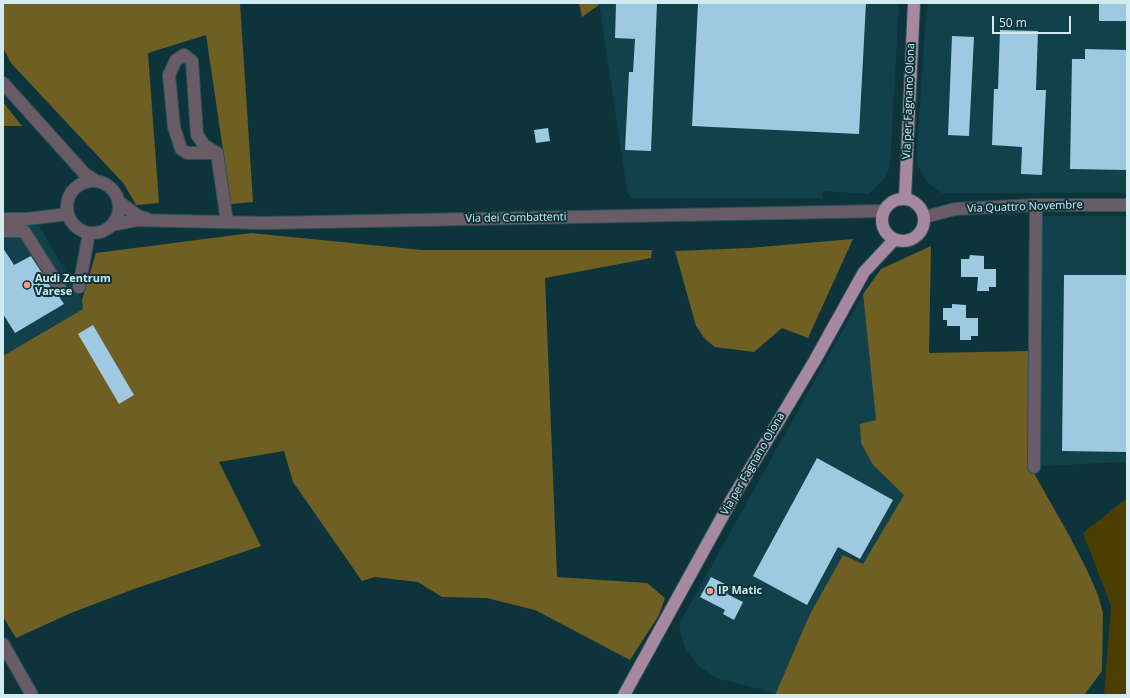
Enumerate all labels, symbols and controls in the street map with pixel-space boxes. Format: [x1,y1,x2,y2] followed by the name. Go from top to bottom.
[994,8,1073,34] scale bar
[999,14,1027,31] text: 50 m
[900,43,918,159] street label: Via per Fagnano Olona
[967,198,1083,216] street label: Via Quattro Novembre
[465,211,567,225] street label: Via dei Combattenti
[35,272,111,298] place label: Audi Zentrum Varese
[22,280,32,290] marker: Audi Zentrum Varese
[718,410,788,518] street label: Via per Fagnano Olona
[718,584,762,598] place label: IP Matic
[705,586,715,596] marker: IP Matic

